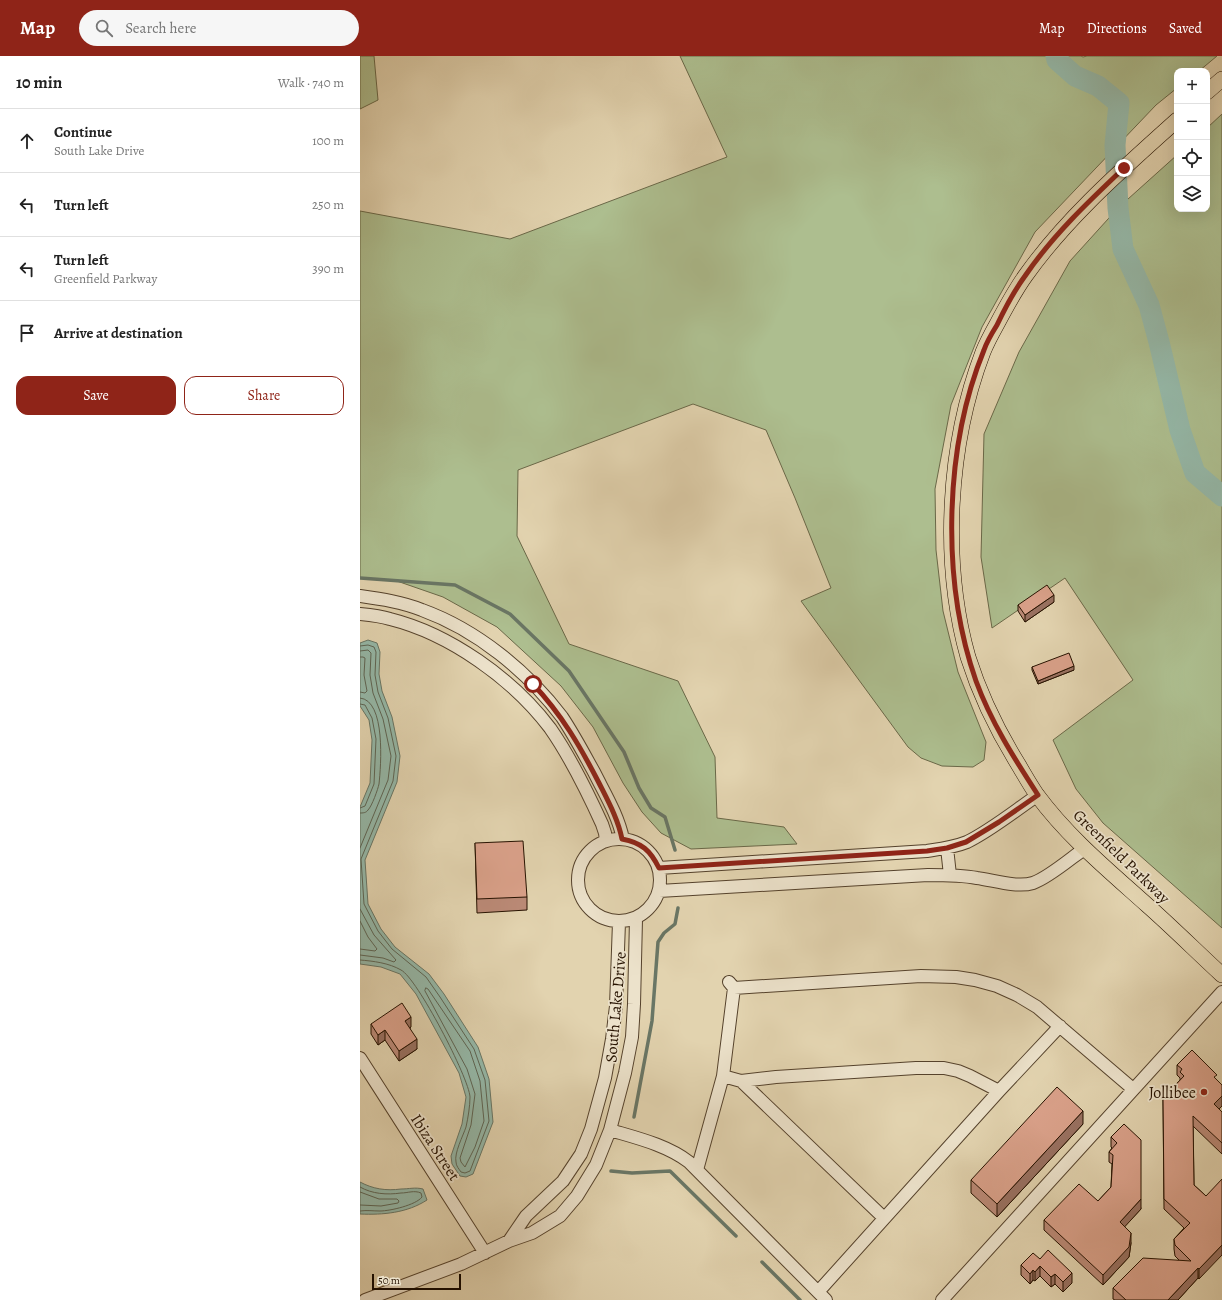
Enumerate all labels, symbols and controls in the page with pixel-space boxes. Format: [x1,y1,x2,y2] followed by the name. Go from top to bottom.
[79,10,359,46] search box
[20,15,55,41] text: Map
[93,17,115,39] icon: search
[125,18,197,38] text: Search here
[1039,19,1065,38] text: Map
[1087,19,1147,38] text: Directions
[1169,19,1202,38] text: Saved
[1174,68,1210,212] map controls
[1174,68,1210,104] button: +
[16,71,62,94] text: 10 min
[278,74,344,91] text: Walk · 740 m
[1174,104,1210,140] button: −
[54,122,112,142] text: Continue
[16,130,38,152] icon: ahead
[312,132,344,149] text: 100 m
[1174,140,1210,176] button: locate
[54,142,144,159] text: South Lake Drive
[1115,159,1133,177] route end
[1174,176,1210,212] button: layers
[16,194,38,216] icon: left
[54,195,109,215] text: Turn left
[312,196,344,213] text: 250 m
[54,250,109,270] text: Turn left
[16,258,38,280] icon: left
[312,260,344,277] text: 390 m
[54,270,157,287] text: Greenfield Parkway
[16,322,38,344] icon: arrive
[54,323,183,343] text: Arrive at destination
[16,376,176,415] button: Save
[184,376,344,415] button: Share
[524,675,542,693] route start
[1068,805,1175,909] street label: Greenfield Parkway
[600,951,632,1063] street label: South Lake Drive
[1149,1082,1196,1104] place label: Jollibee
[1199,1087,1209,1097] marker: Jollibee
[405,1110,465,1185] street label: Ibiza Street
[372,1272,461,1291] scale bar
[378,1273,400,1288] text: 50 m

